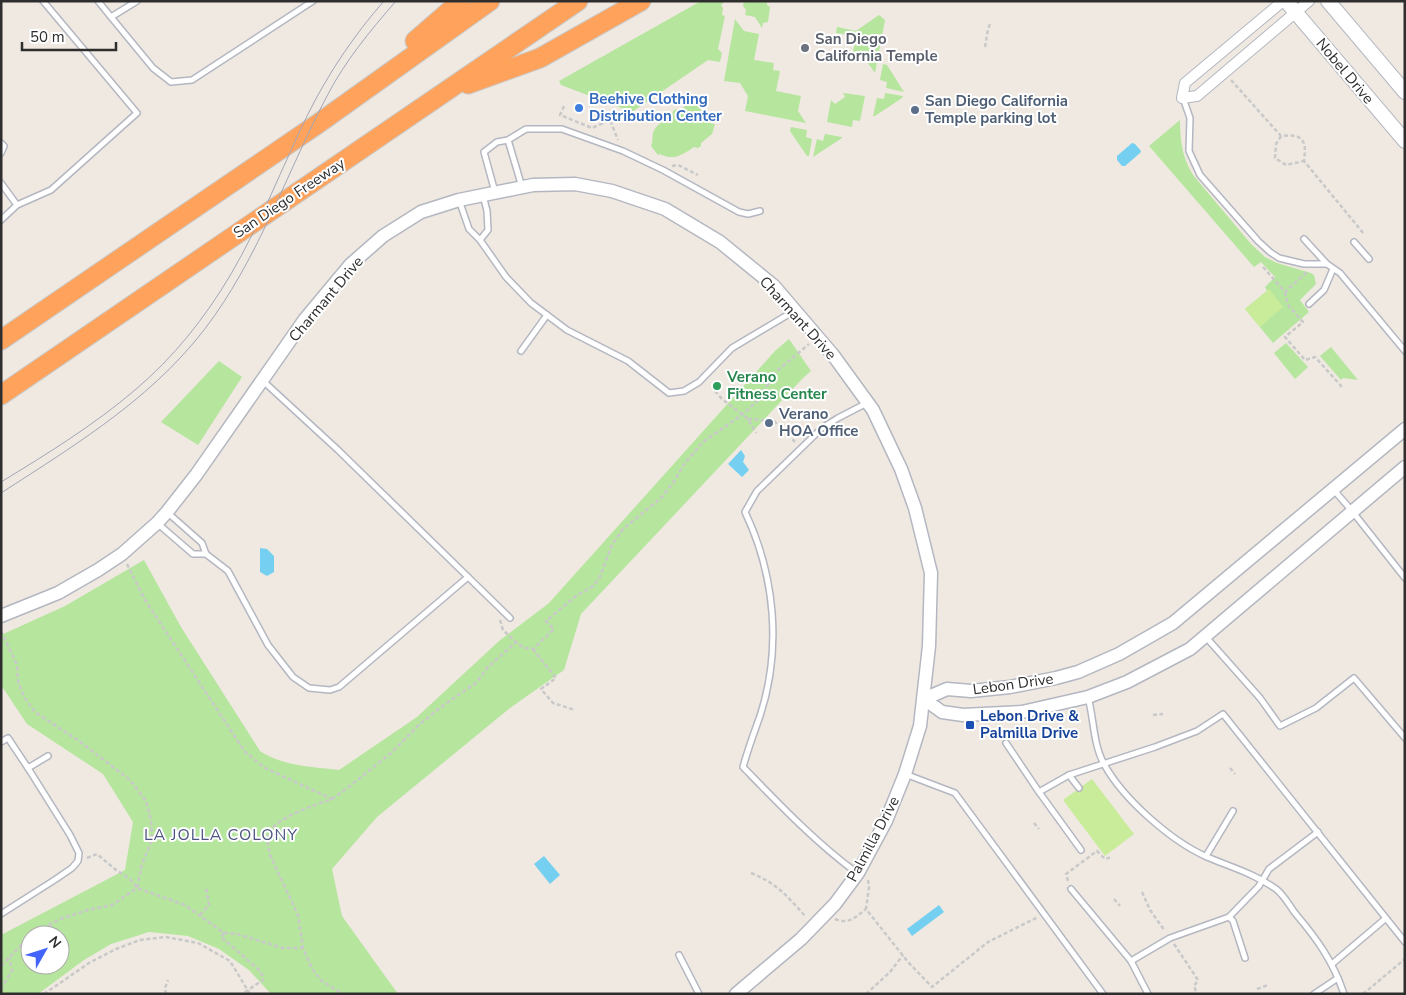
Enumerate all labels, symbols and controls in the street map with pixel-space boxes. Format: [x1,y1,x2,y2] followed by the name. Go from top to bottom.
[22,20,116,52] scale bar
[30,27,65,47] text: 50 m
[815,29,938,66] place label: San Diego California Temple
[1312,34,1378,108] street label: Nobel Drive
[799,42,811,54] marker: San Diego California Temple
[589,89,722,126] place label: Beehive Clothing Distribution Center
[925,91,1068,128] place label: San Diego California Temple parking lot
[573,102,585,114] marker: Beehive Clothing Distribution Center
[909,104,921,116] marker: San Diego California Temple parking lot
[229,153,349,243] street label: San Diego Freeway
[284,252,368,346] street label: Charmant Drive
[755,272,841,364] street label: Charmant Drive
[726,367,827,404] place label: Verano Fitness Center
[711,380,723,392] marker: Verano Fitness Center
[778,404,858,441] place label: Verano HOA Office
[763,417,775,429] marker: Verano HOA Office
[971,668,1055,700] street label: Lebon Drive
[980,706,1080,743] place label: Lebon Drive & Palmilla Drive
[964,719,976,731] marker: Lebon Drive & Palmilla Drive
[842,793,904,885] street label: Palmilla Drive
[144,824,298,846] district label: LA JOLLA COLONY
[20,925,70,975] north arrow
[44,932,65,952] text: N

